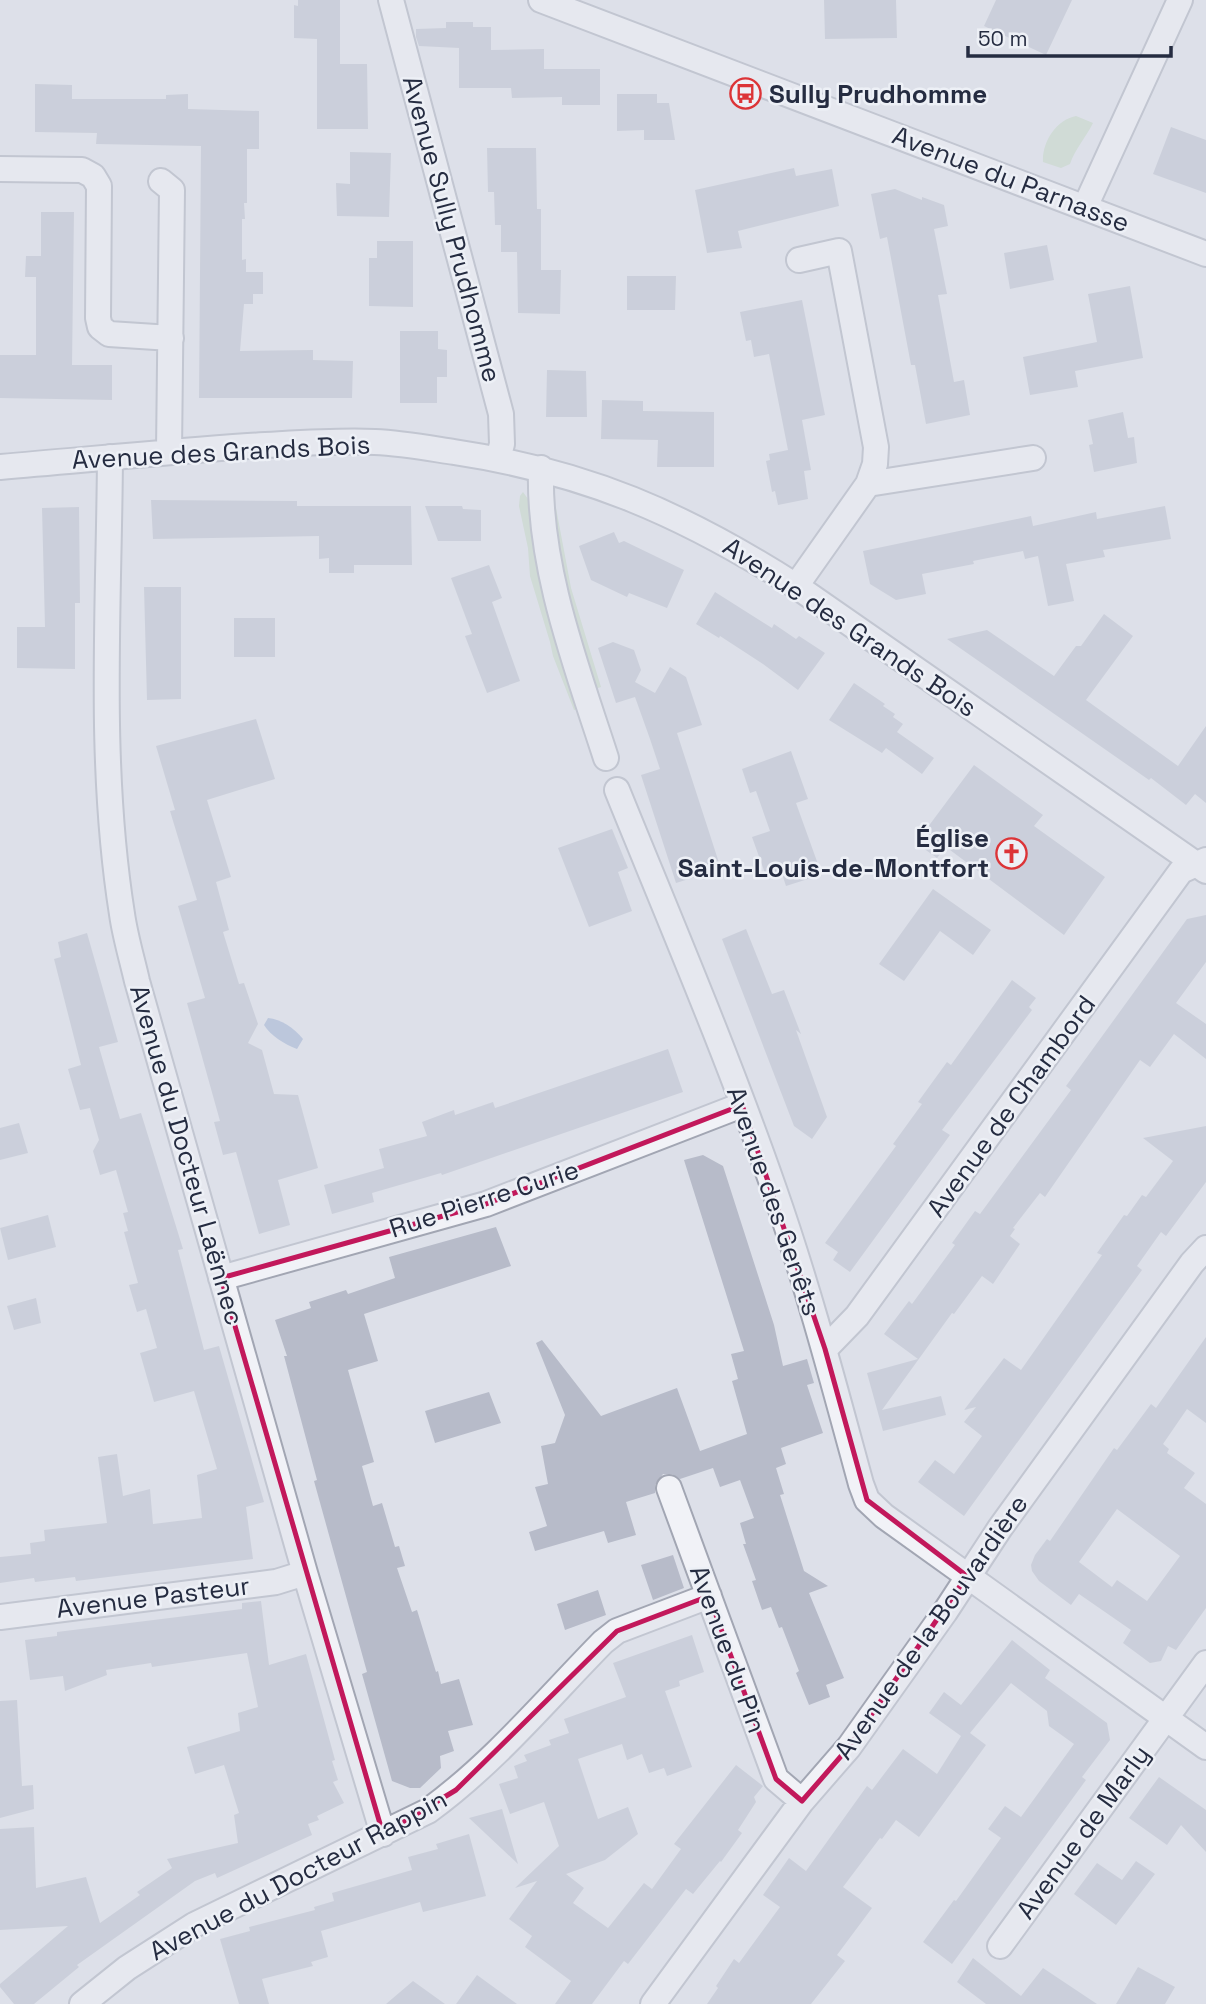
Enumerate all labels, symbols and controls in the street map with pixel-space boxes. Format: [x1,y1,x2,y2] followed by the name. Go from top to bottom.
[968,14,1171,58] scale bar
[978,25,1028,52] text: 50 m
[395,72,509,386] street label: Avenue Sully Prudhomme
[729,77,763,111] bus stop icon: Sully Prudhomme
[769,77,987,111] place label: Sully Prudhomme
[888,118,1134,240] street label: Avenue du Parnasse
[71,427,371,477] street label: Avenue des Grands Bois
[717,529,983,725] street label: Avenue des Grands Bois
[678,821,989,885] place label: Église Saint-Louis-de-Montfort
[995,836,1029,870] church icon: Église Saint-Louis-de-Montfort
[122,981,252,1329] street label: Avenue du Docteur Laënnec
[919,988,1103,1224] street label: Avenue de Chambord
[719,1082,829,1320] street label: Avenue des Genêts
[385,1152,583,1246] street label: Rue Pierre Curie
[827,1488,1035,1766] street label: Avenue de la Bouvardière
[682,1561,774,1737] street label: Avenue du Pin
[54,1568,252,1626] street label: Avenue Pasteur
[1008,1738,1158,1926] street label: Avenue de Marly
[143,1782,453,1968] street label: Avenue du Docteur Rappin

